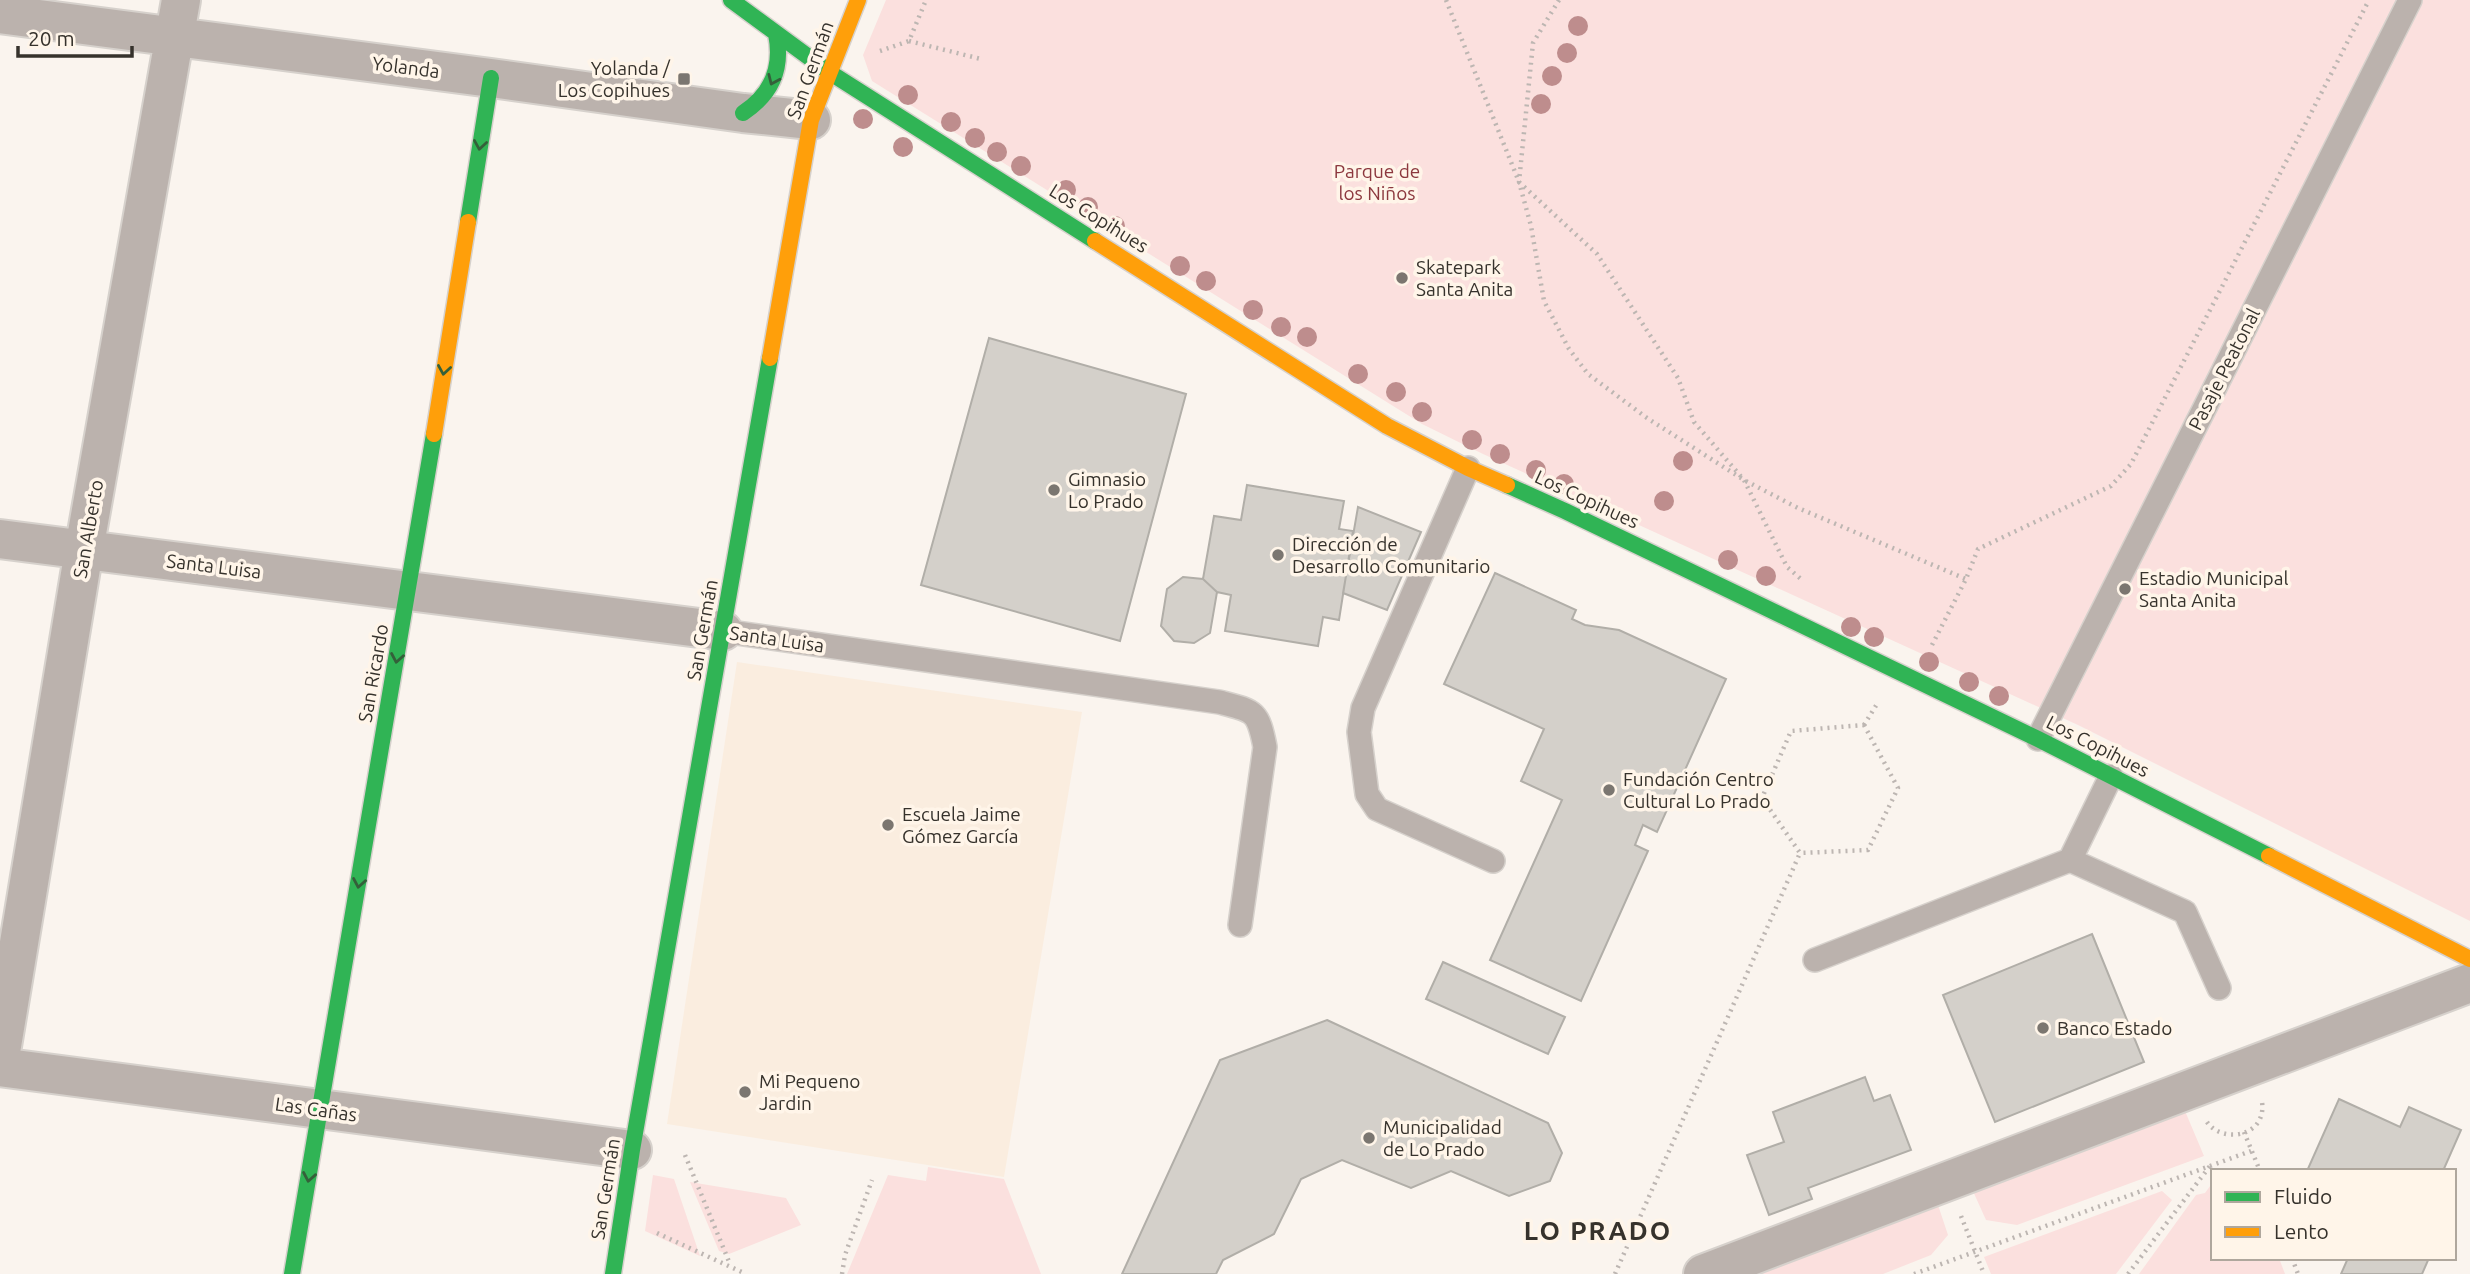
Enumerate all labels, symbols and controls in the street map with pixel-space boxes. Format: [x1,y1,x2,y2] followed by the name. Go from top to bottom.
[18,14,131,58] scale bar
[782,18,838,122] street label: San Germán
[28,26,75,50] text: 20 m
[371,52,441,82] street label: Yolanda
[558,57,671,101] place label: Yolanda / Los Copihues
[676,71,692,87] marker: Yolanda / Los Copihues
[767,73,781,85] one-way arrow
[473,139,488,151] one-way arrow
[1334,160,1420,204] park label: Parque de los Niños
[1046,179,1152,257] street label: Los Copihues
[1416,256,1513,300] place label: Skatepark Santa Anita
[1394,270,1410,286] marker: Skatepark Santa Anita
[2184,304,2264,434] street label: Pasaje Peatonal
[437,364,452,376] one-way arrow
[1531,465,1643,533] street label: Los Copihues
[1068,468,1146,512] place label: Gimnasio Lo Prado
[69,478,107,580] street label: San Alberto
[1046,482,1062,498] marker: Gimnasio Lo Prado
[1292,533,1490,577] place label: Dirección de Desarrollo Comunitario
[1270,547,1286,563] marker: Dirección de Desarrollo Comunitario
[165,549,263,583] street label: Santa Luisa
[2139,567,2288,611] place label: Estadio Municipal Santa Anita
[682,578,722,682] street label: San Germán
[2117,581,2133,597] marker: Estadio Municipal Santa Anita
[728,621,826,657] street label: Santa Luisa
[354,622,392,724] street label: San Ricardo
[390,652,405,664] one-way arrow
[2043,711,2153,781] street label: Los Copihues
[1623,768,1774,812] place label: Fundación Centro Cultural Lo Prado
[1601,782,1617,798] marker: Fundación Centro Cultural Lo Prado
[902,803,1021,847] place label: Escuela Jaime Gómez García
[880,817,896,833] marker: Escuela Jaime Gómez García
[352,877,367,888] one-way arrow
[2057,1017,2172,1039] place label: Banco Estado
[2035,1020,2051,1036] marker: Banco Estado
[759,1070,860,1114] place label: Mi Pequeno Jardin
[737,1084,753,1100] marker: Mi Pequeno Jardin
[274,1092,358,1126] street label: Las Cañas
[1383,1116,1502,1160] place label: Municipalidad de Lo Prado
[1361,1130,1377,1146] marker: Municipalidad de Lo Prado
[586,1137,624,1241] street label: San Germán
[2211,1169,2456,1260] legend
[302,1171,317,1183] one-way arrow
[2274,1184,2332,1208] text: Fluido
[1524,1216,1672,1245] district label: LO PRADO
[2274,1219,2329,1243] text: Lento

